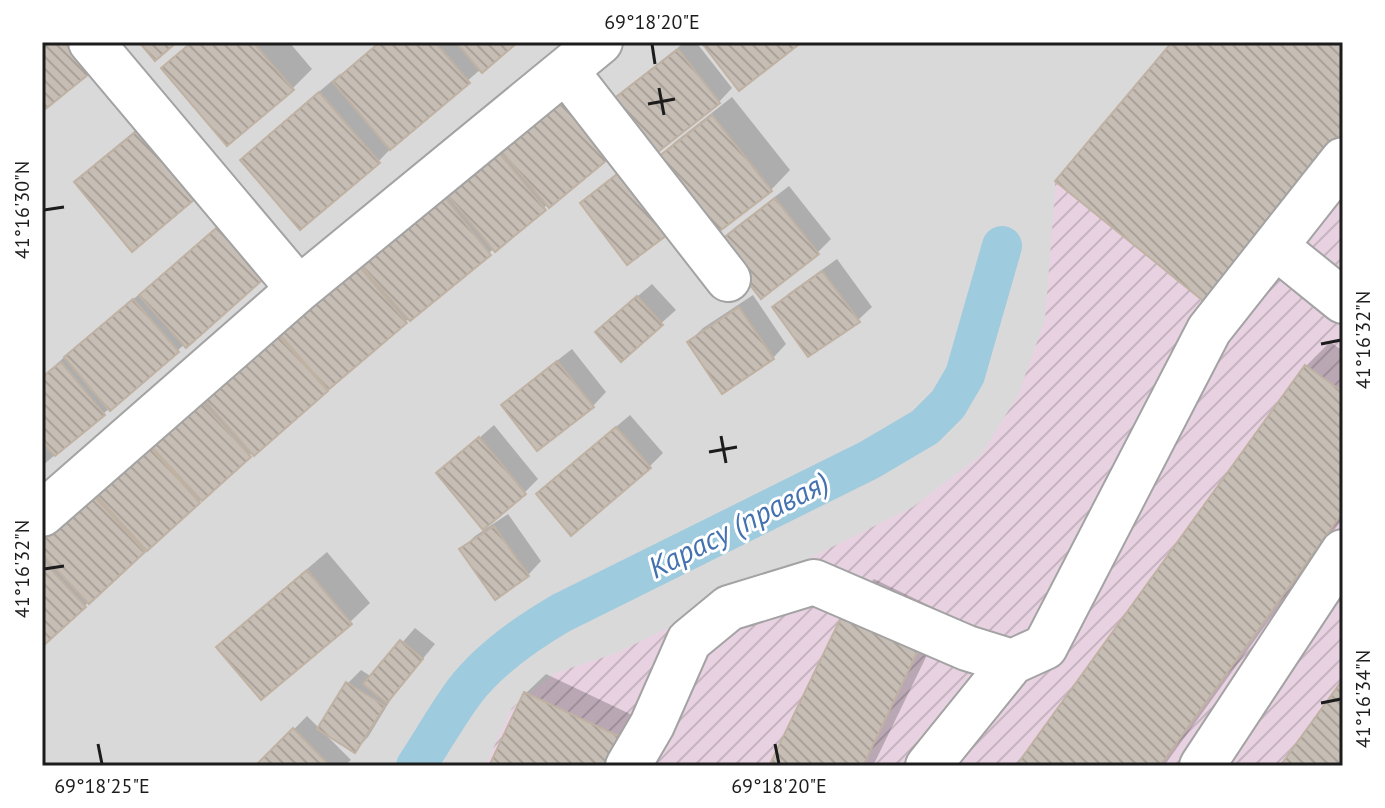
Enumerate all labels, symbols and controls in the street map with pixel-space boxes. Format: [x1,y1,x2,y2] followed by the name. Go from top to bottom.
[604,9,700,35] text: 69°18'20"E
[9,161,35,259] text: 41°16'30"N
[1350,291,1376,389] text: 41°16'32"N
[641,462,835,586] water label: Карасу (правая)
[9,520,35,618] text: 41°16'32"N
[1350,650,1376,748] text: 41°16'34"N
[54,773,150,799] text: 69°18'25"E
[731,773,827,799] text: 69°18'20"E

